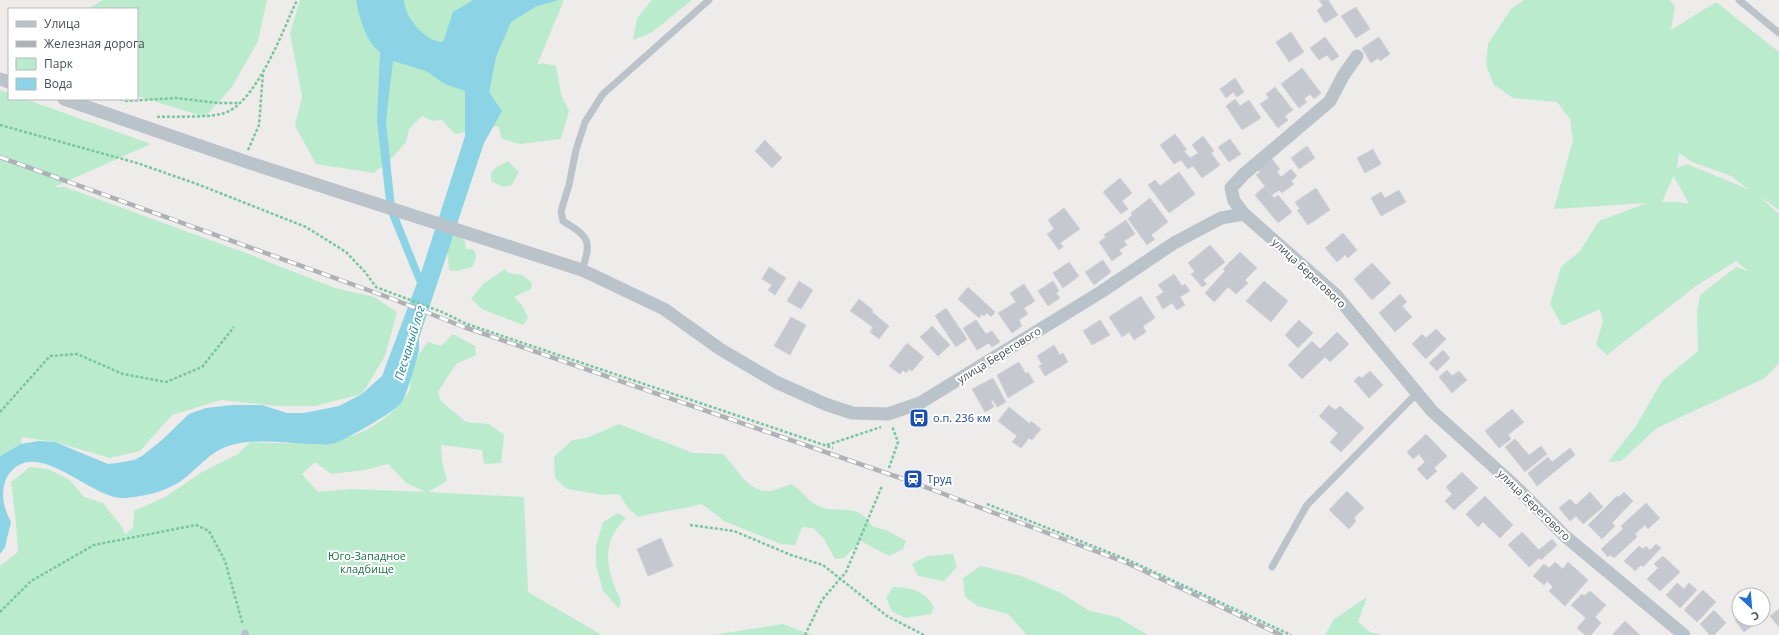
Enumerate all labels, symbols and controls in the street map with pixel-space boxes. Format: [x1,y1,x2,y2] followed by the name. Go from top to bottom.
[8,8,138,100] legend
[44,15,80,32] text: Улица
[44,35,145,52] text: Железная дорога
[44,55,74,72] text: Парк
[44,75,73,92] text: Вода
[1269,234,1350,311] street label: улица Берегового
[390,303,429,382] water label: Песчаный лог
[954,323,1044,386] street label: улица Берегового
[908,407,930,429] bus stop icon: о.п. 236 км
[933,410,991,425] place label: о.п. 236 км
[1495,466,1574,544] street label: улица Берегового
[902,468,924,490] station icon: Труд
[927,471,952,486] place label: Труд
[328,548,406,576] park label: Юго-Западное кладбище
[1731,587,1771,627] north arrow
[1749,608,1762,625] text: С

